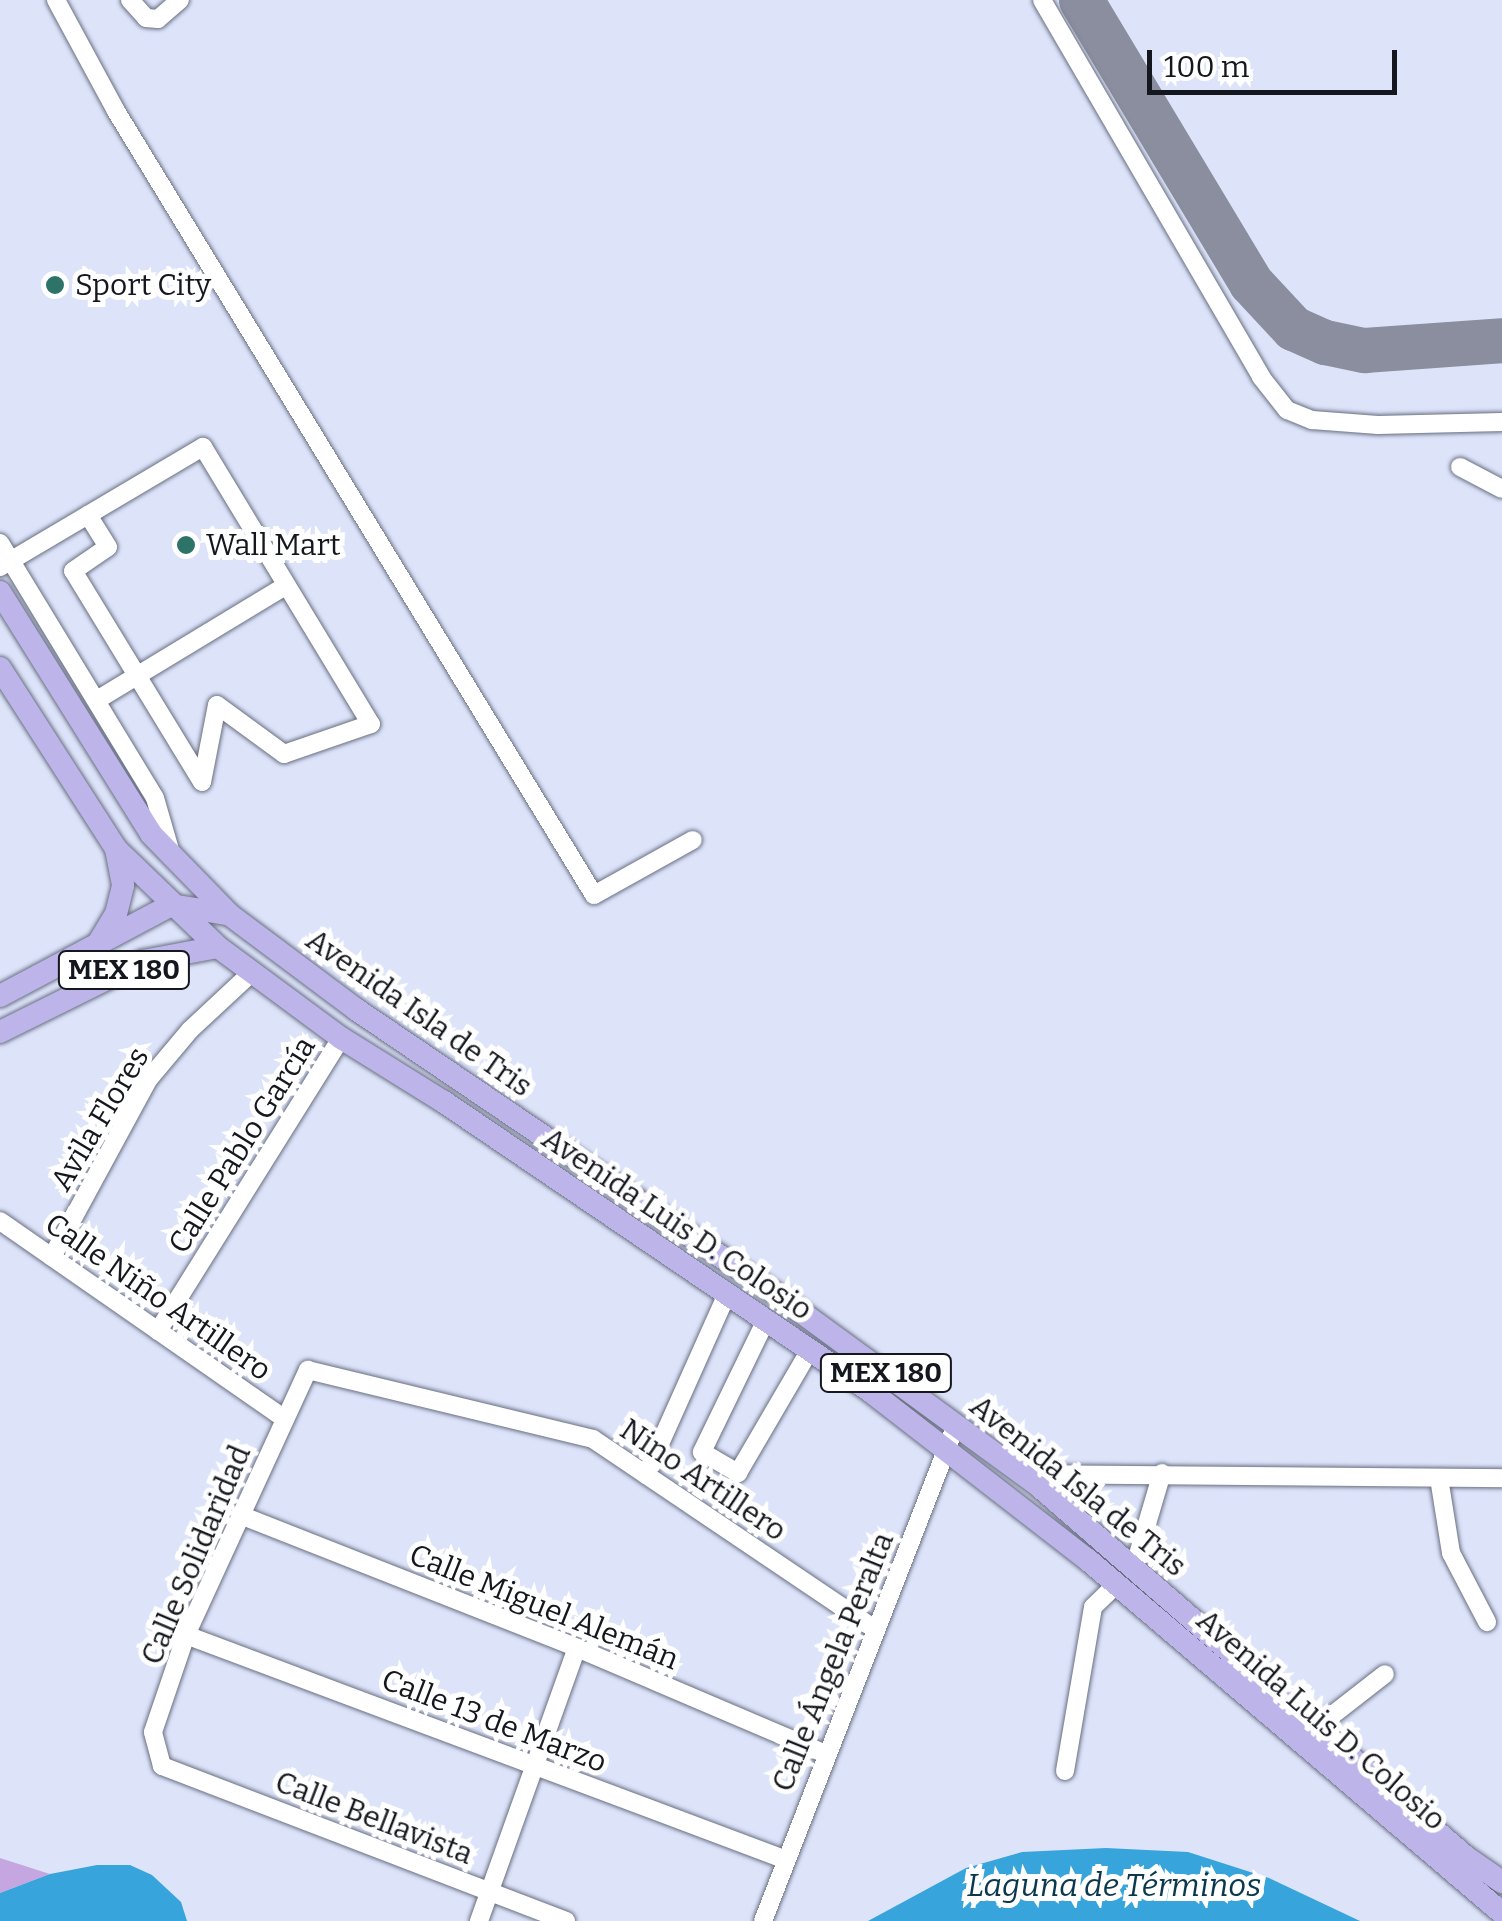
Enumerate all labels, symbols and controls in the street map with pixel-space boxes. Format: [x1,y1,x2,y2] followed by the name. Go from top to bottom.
[1152,30,1402,92] scale bar
[1164,49,1249,85] text: 100 m
[75,267,211,303] place label: Sport City
[44,274,66,296] marker: Sport City
[206,527,341,563] place label: Wall Mart
[175,534,197,556] marker: Wall Mart
[299,922,539,1104] street label: Avenida Isla de Tris
[56,947,192,993] road number: MEX 180
[161,1030,323,1260] street label: Calle Pablo García
[43,1041,157,1197] street label: Avila Flores
[535,1120,819,1328] street label: Avenida Luis D. Colosio
[38,1206,278,1388] street label: Calle Niño Artillero
[818,1350,954,1396] road number: MEX 180
[963,1388,1193,1584] street label: Avenida Isla de Tris
[613,1411,793,1549] street label: Nino Artillero
[134,1440,258,1670] street label: Calle Solidaridad
[765,1527,901,1797] street label: Calle Ángela Peralta
[404,1537,684,1677] street label: Calle Miguel Alemán
[1189,1602,1453,1838] street label: Avenida Luis D. Colosio
[377,1662,611,1780] street label: Calle 13 de Marzo
[270,1764,478,1872] street label: Calle Bellavista
[967,1866,1261,1904] water label: Laguna de Términos

